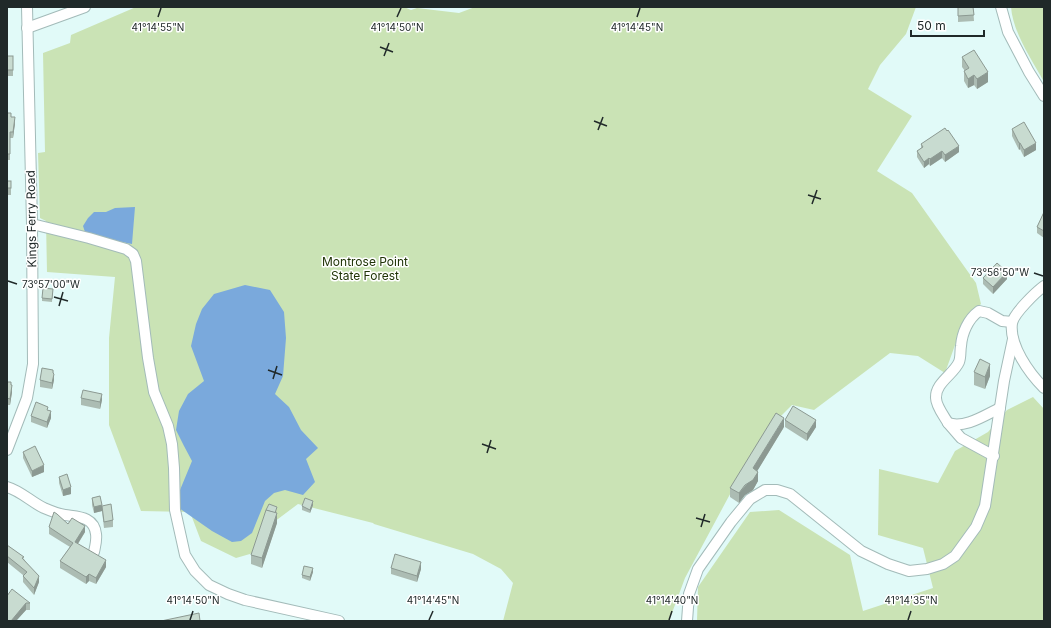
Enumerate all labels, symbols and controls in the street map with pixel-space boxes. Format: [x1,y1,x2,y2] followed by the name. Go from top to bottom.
[911,12,984,38] scale bar
[917,18,946,33] text: 50 m
[132,21,184,33] text: 41°14'55"N
[371,21,424,33] text: 41°14'50"N
[611,21,663,33] text: 41°14'45"N
[23,170,39,268] street label: Kings Ferry Road
[322,254,408,283] park label: Montrose Point State Forest
[971,266,1029,278] text: 73°56'50"W
[22,278,80,290] text: 73°57'00"W
[167,594,220,606] text: 41°14'50"N
[407,594,459,606] text: 41°14'45"N
[646,594,698,606] text: 41°14'40"N
[885,594,937,606] text: 41°14'35"N

